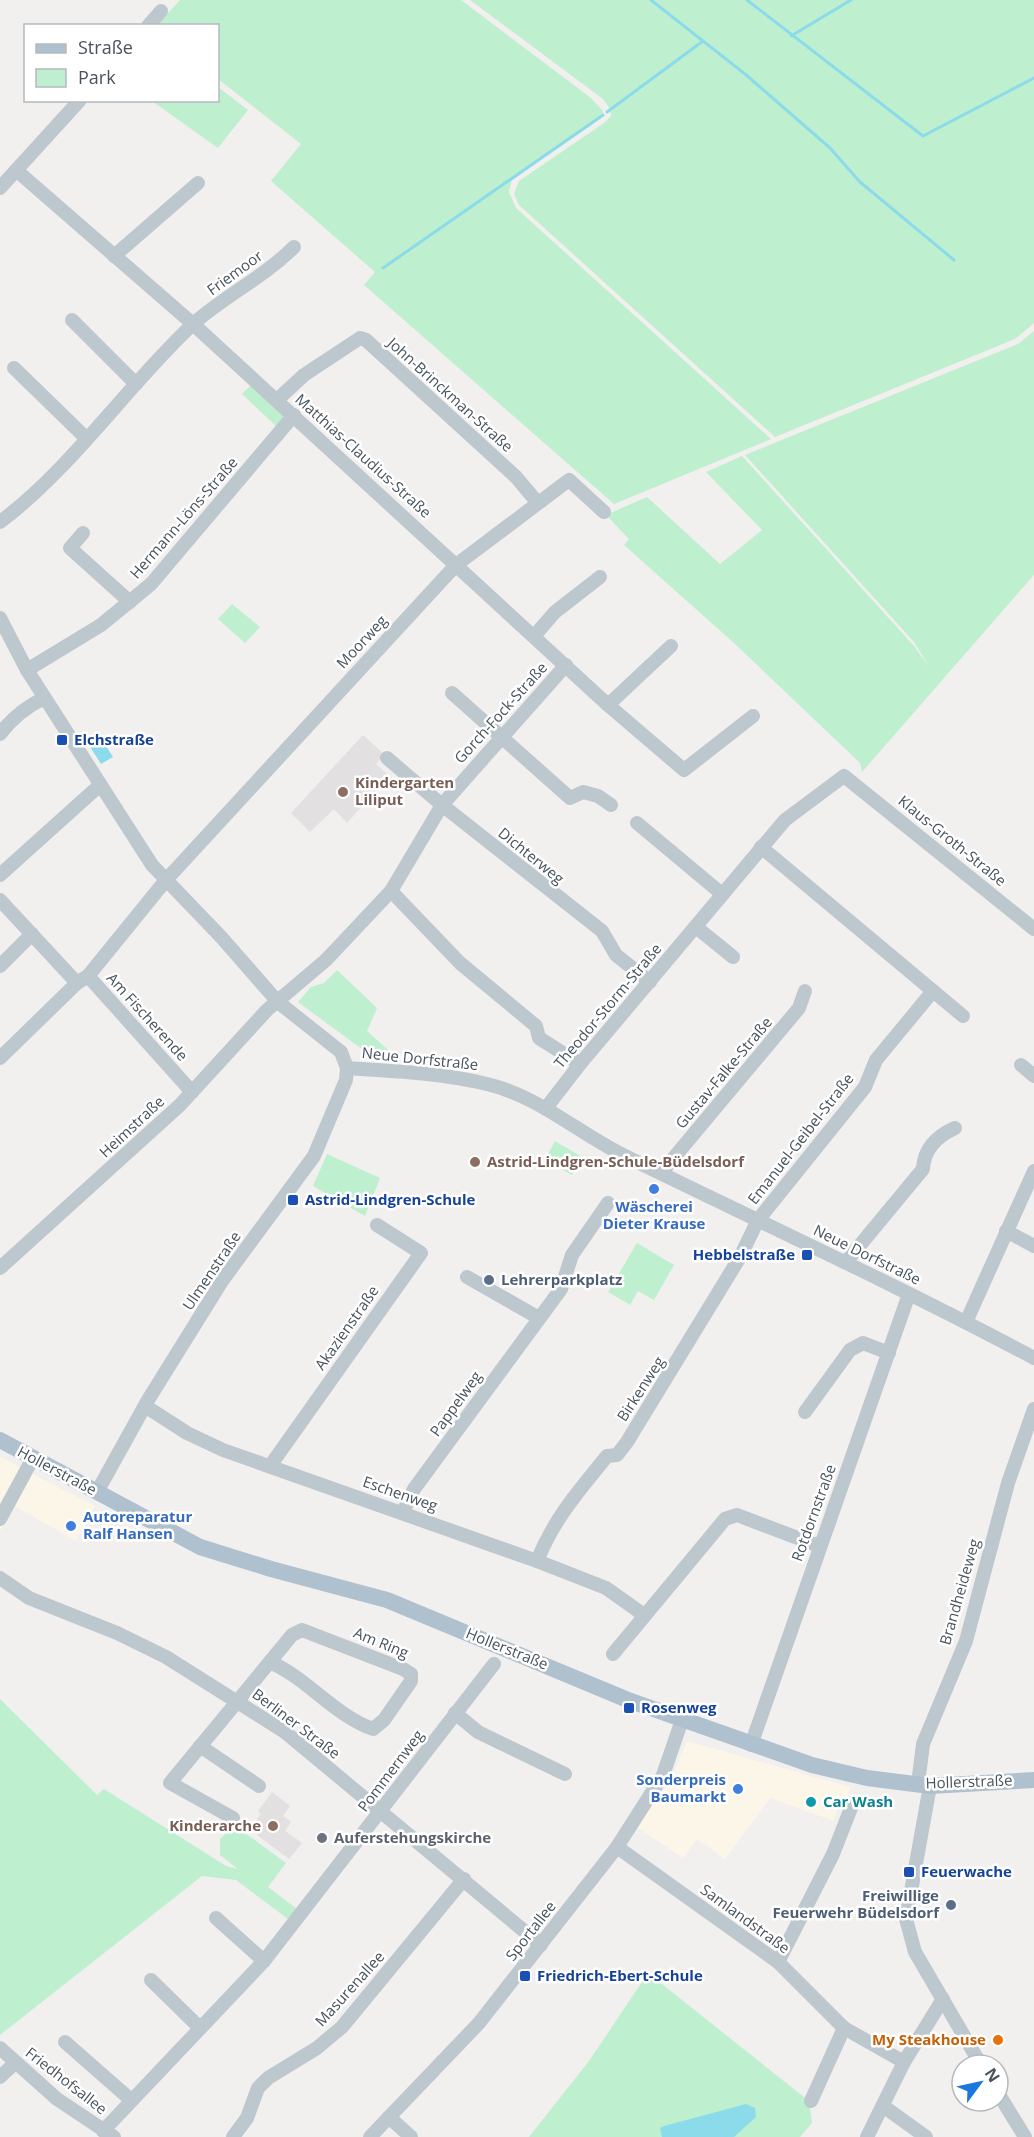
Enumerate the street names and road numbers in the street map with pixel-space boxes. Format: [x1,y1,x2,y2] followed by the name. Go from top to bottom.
[203,245,266,299] street label: Friemoor
[382,331,518,456] street label: John-Brinckman-Straße
[291,389,436,522] street label: Matthias-Claudius-Straße
[125,452,242,582] street label: Hermann-Löns-Straße
[331,610,391,672] street label: Moorweg
[449,657,551,767] street label: Gorch-Fock-Straße
[894,790,1011,890] street label: Klaus-Groth-Straße
[495,823,569,888] street label: Dichterweg
[549,939,665,1072] street label: Theodor-Storm-Straße
[103,968,193,1065] street label: Am Fischerende
[671,1012,776,1132] street label: Gustav-Falke-Straße
[361,1042,479,1074] street label: Neue Dorfstraße
[743,1069,858,1208] street label: Emanuel-Geibel-Straße
[95,1091,168,1162] street label: Heimstraße
[810,1219,924,1289] street label: Neue Dorfstraße
[177,1227,245,1314] street label: Ulmenstraße
[310,1281,383,1374] street label: Akazienstraße
[612,1352,669,1425] street label: Birkenweg
[425,1367,486,1440] street label: Pappelweg
[14,1441,101,1499] street label: Hollerstraße
[786,1461,840,1564] street label: Rotdornstraße
[360,1471,440,1515] street label: Eschenweg
[934,1536,984,1647] street label: Brandheideweg
[351,1622,412,1662] street label: Am Ring
[463,1623,551,1674] street label: Hollerstraße
[249,1684,345,1763] street label: Berliner Straße
[353,1725,428,1815] street label: Pommernweg
[925,1769,1013,1793] street label: Hollerstraße
[697,1879,794,1957] street label: Samlandstraße
[501,1896,560,1964] street label: Sportallee
[310,1946,388,2030] street label: Masurenallee
[22,2042,112,2118] street label: Friedhofsallee

